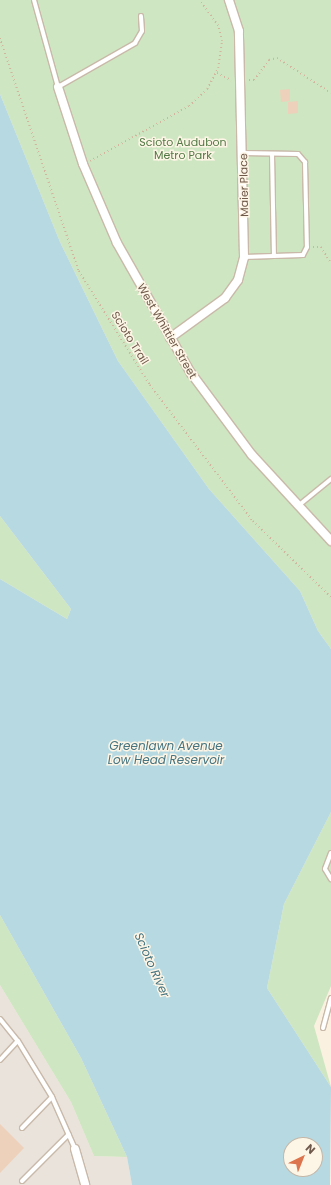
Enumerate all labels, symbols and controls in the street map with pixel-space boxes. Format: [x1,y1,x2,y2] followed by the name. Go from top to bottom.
[139,136,227,162] park label: Scioto Audubon Metro Park
[237,153,251,217] street label: Maier Place
[134,281,200,381] street label: West Whittier Street
[109,309,151,367] street label: Scioto Trail
[108,739,224,767] water label: Greenlawn Avenue Low Head Reservoir
[131,930,173,1000] water label: Scioto River
[283,1137,323,1177] north arrow
[302,1140,319,1158] text: N

